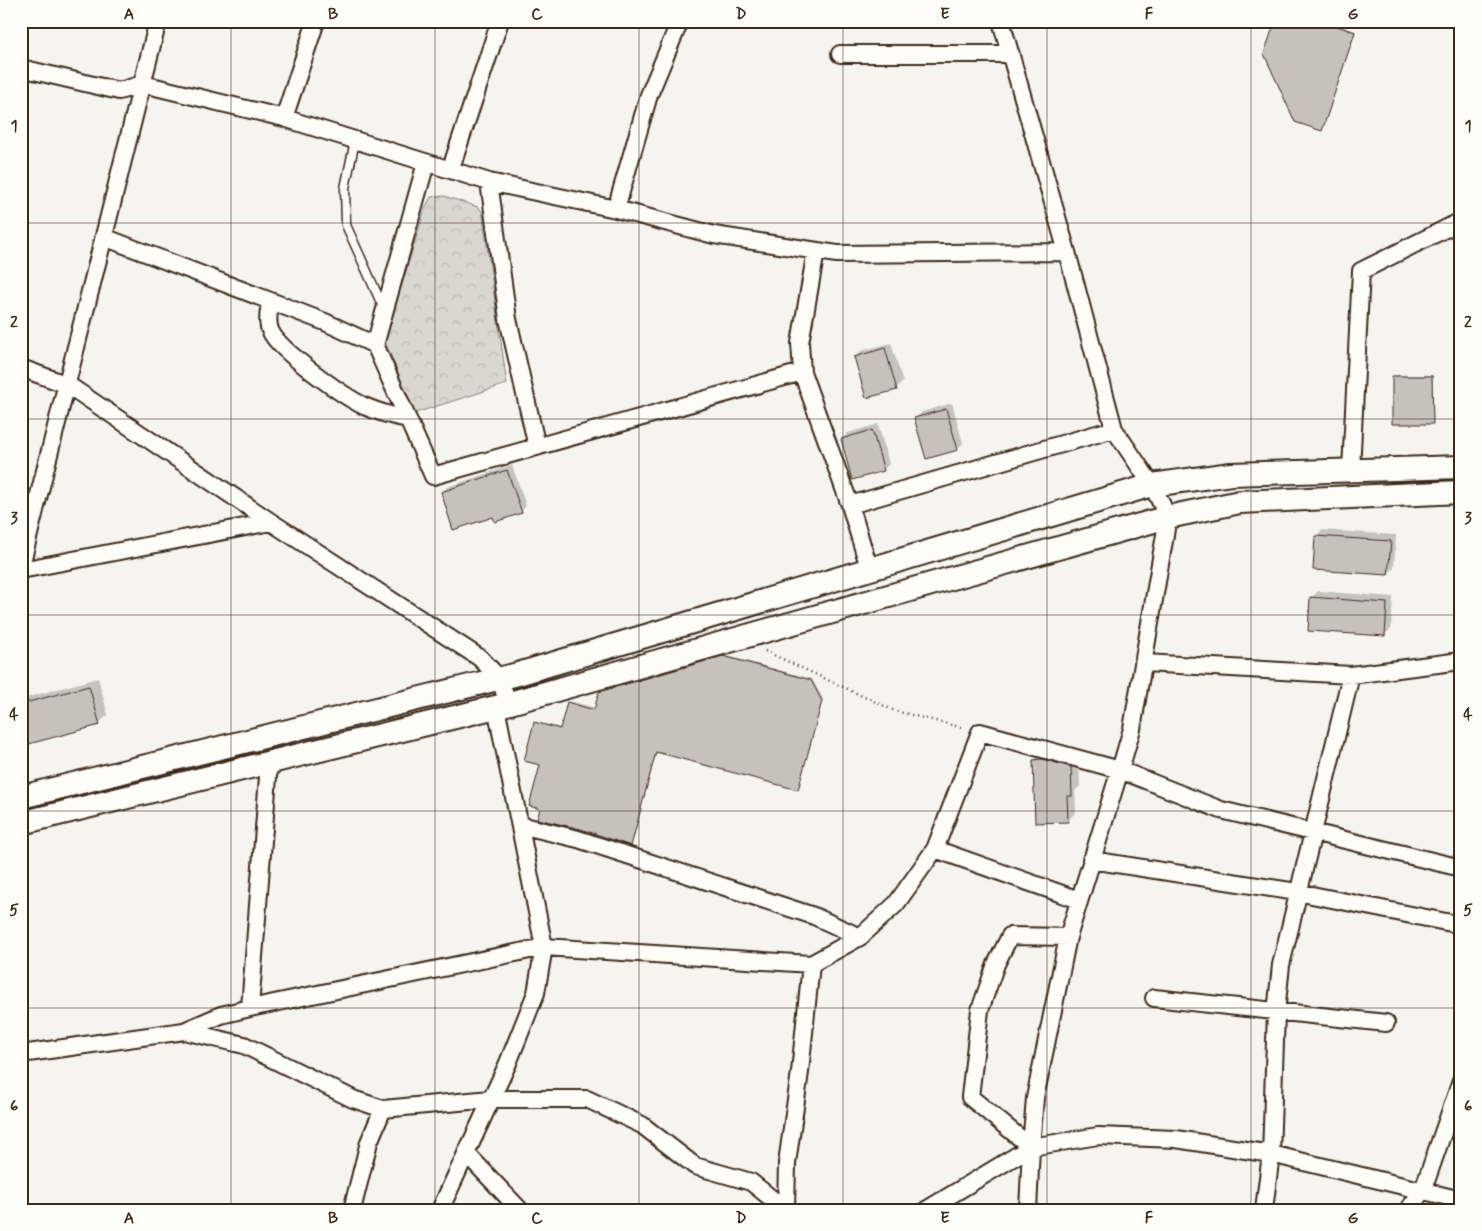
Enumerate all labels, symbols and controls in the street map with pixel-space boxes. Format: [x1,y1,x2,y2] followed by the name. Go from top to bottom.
[124,4,134,25] text: A
[328,4,338,25] text: B
[531,4,543,25] text: C
[735,4,747,25] text: D
[940,4,950,25] text: E
[1145,4,1154,25] text: F
[1348,4,1359,25] text: G
[10,116,18,137] text: 1
[1464,116,1472,137] text: 1
[10,312,18,333] text: 2
[1464,312,1472,333] text: 2
[10,508,18,529] text: 3
[1464,508,1472,529] text: 3
[9,704,19,725] text: 4
[1463,704,1473,725] text: 4
[9,900,19,921] text: 5
[1463,900,1473,921] text: 5
[10,1096,18,1117] text: 6
[1464,1096,1472,1117] text: 6
[124,1208,134,1229] text: A
[328,1208,338,1229] text: B
[531,1208,543,1229] text: C
[735,1208,747,1229] text: D
[940,1208,950,1229] text: E
[1145,1208,1154,1229] text: F
[1348,1208,1359,1229] text: G

